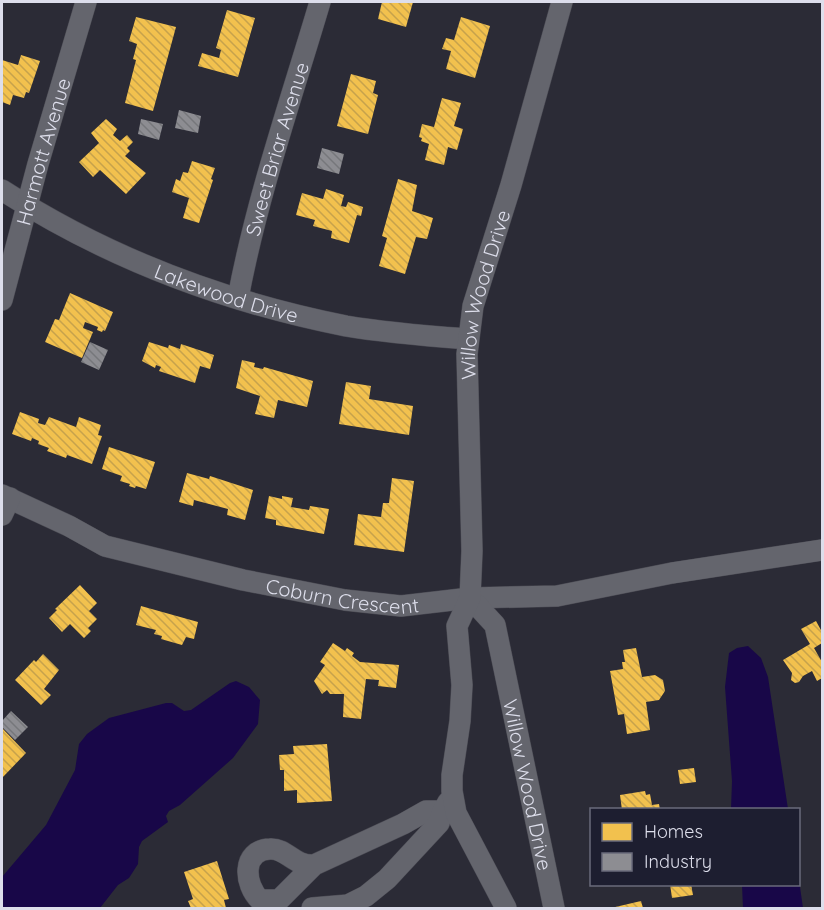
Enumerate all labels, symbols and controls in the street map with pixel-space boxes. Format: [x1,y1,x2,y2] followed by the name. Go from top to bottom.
[239,59,314,238] street label: Sweet Briar Avenue
[10,75,75,228] street label: Harmott Avenue
[454,207,515,380] street label: Willow Wood Drive
[151,258,301,327] street label: Lakewood Drive
[264,572,420,618] street label: Coburn Crescent
[498,697,558,873] street label: Willow Wood Drive
[590,808,800,886] legend
[644,820,703,843] text: Homes
[644,850,712,873] text: Industry

